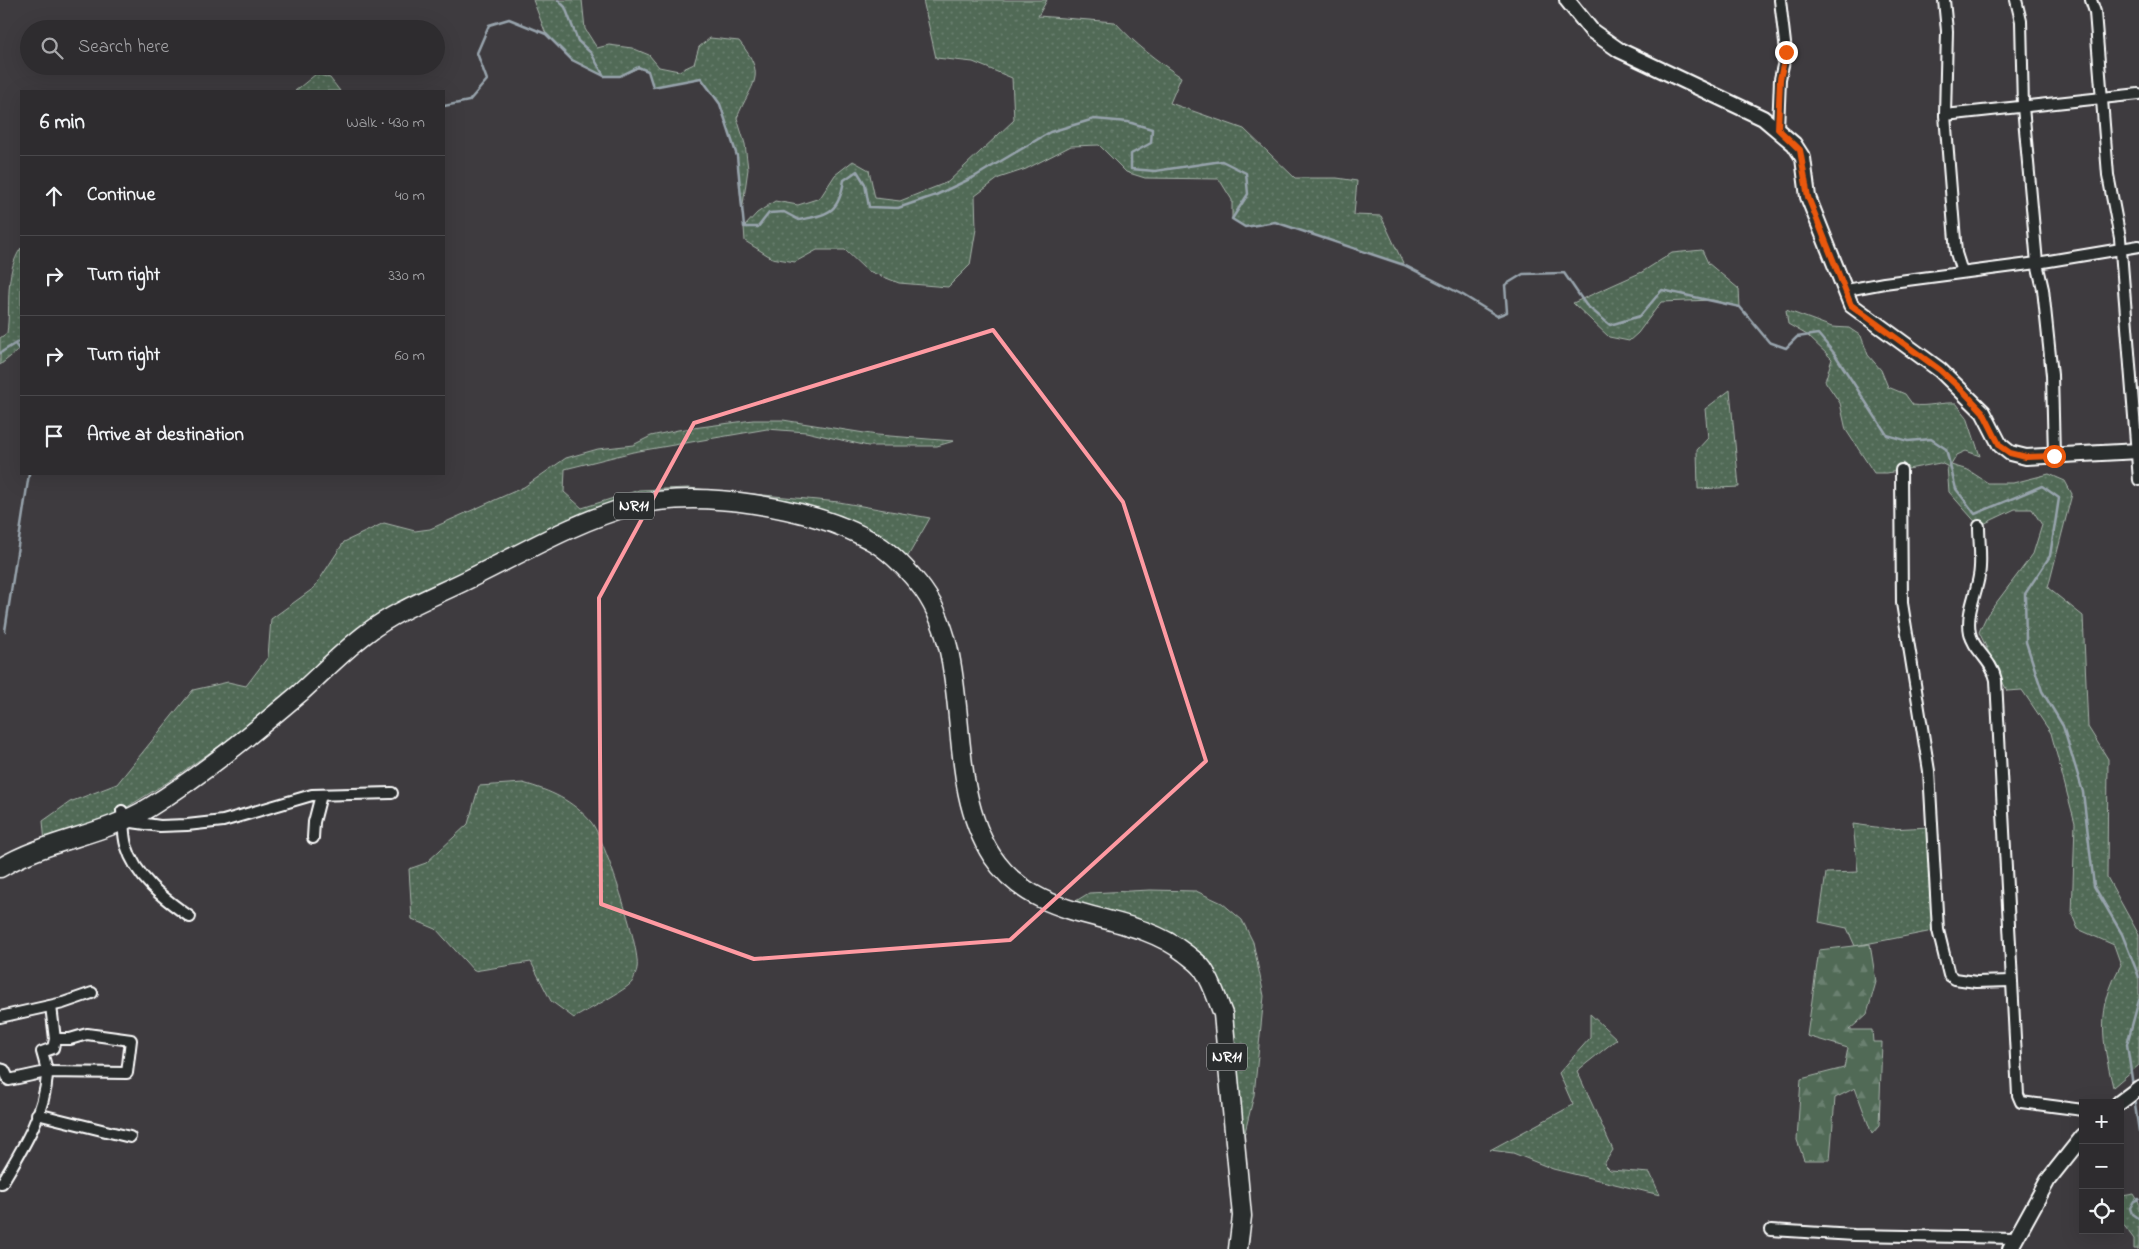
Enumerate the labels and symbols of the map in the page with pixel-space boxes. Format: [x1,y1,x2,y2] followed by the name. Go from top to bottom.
[1775,41,1798,64] route end
[2043,445,2066,468] route start
[614,492,654,520] road number: NR11
[1207,1044,1247,1070] road number: NR11

